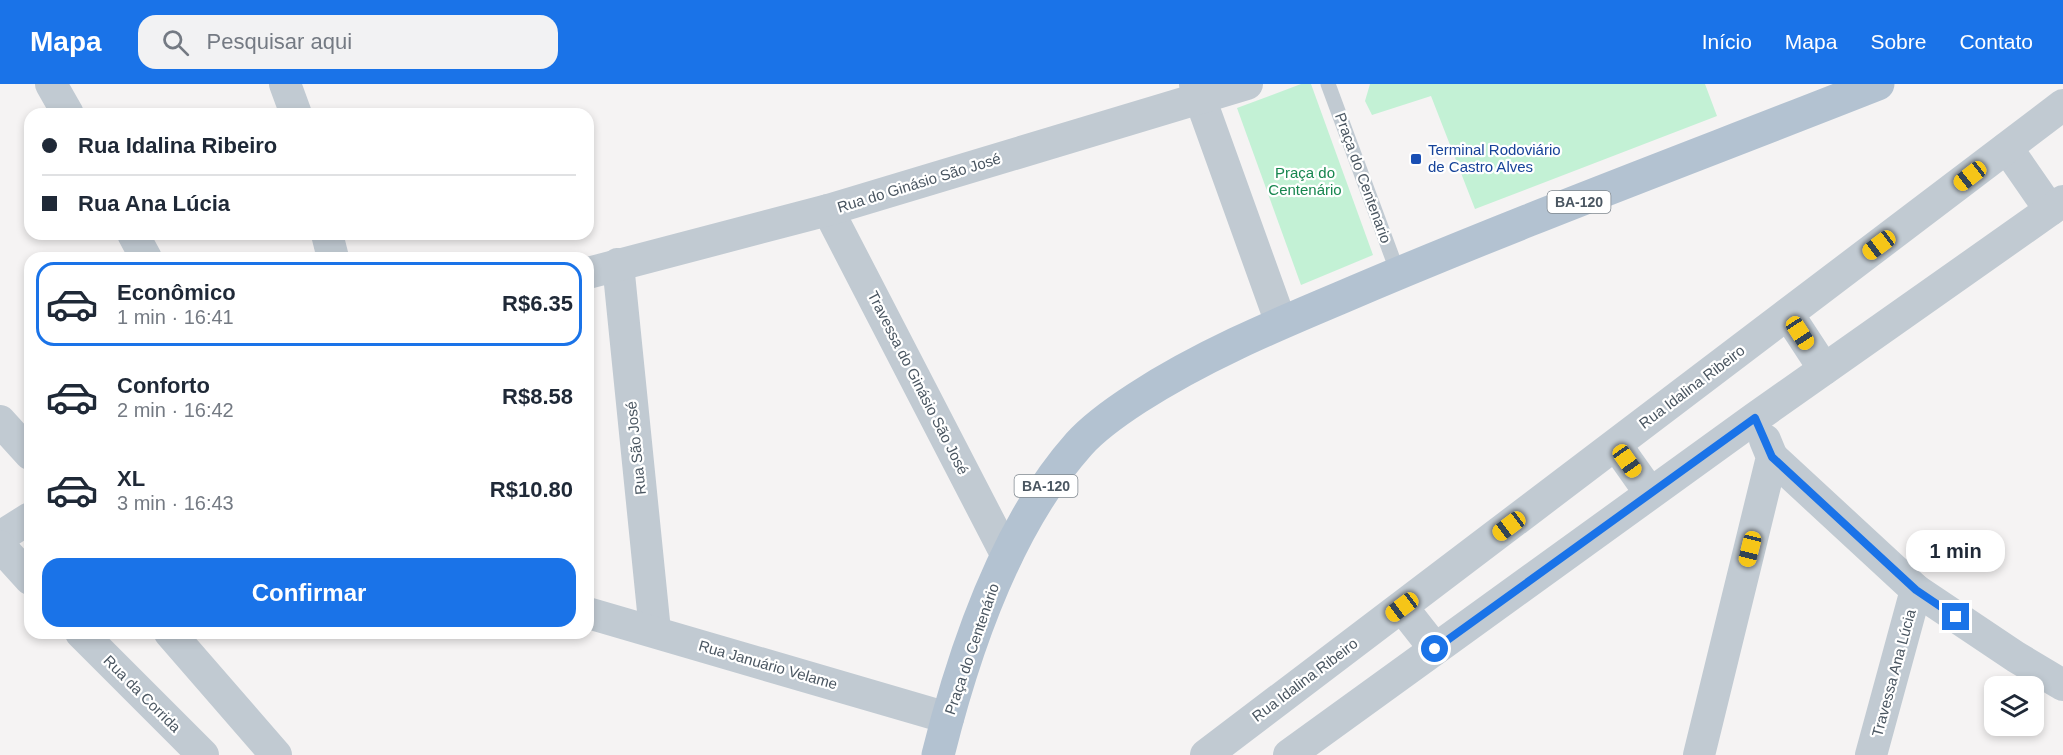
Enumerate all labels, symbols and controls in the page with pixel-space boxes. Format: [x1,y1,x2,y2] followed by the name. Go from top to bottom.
[138,15,558,69] search box
[30,26,102,57] text: Mapa
[159,26,192,59] icon: search
[207,29,352,54] text: Pesquisar aqui
[1702,30,1752,53] text: Início
[1785,30,1837,53] text: Mapa
[1870,30,1926,53] text: Sobre
[1959,30,2033,53] text: Contato
[1332,110,1395,245] street label: Praça do Centenario
[78,133,277,158] text: Rua Idalina Ribeiro
[1428,141,1561,175] place label: Terminal Rodoviário de Castro Alves
[835,150,1003,216] street label: Rua do Ginásio São José
[1409,152,1423,166] marker: Terminal Rodoviário de Castro Alves
[1950,158,1990,194] car
[1268,164,1342,198] park label: Praça do Centenário
[78,191,230,216] text: Rua Ana Lúcia
[1548,191,1610,213] road number: BA-120
[1859,227,1899,263] car
[45,277,99,331] icon: car
[117,280,236,305] text: Econômico
[865,288,972,477] street label: Travessa do Ginásio São José
[502,291,573,316] text: R$6.35
[117,306,234,328] text: 1 min · 16:41
[1783,313,1817,353] car
[1636,341,1748,432] street label: Rua Idalina Ribeiro
[45,370,99,424] icon: car
[117,373,210,398] text: Conforto
[502,384,573,409] text: R$8.58
[117,399,234,421] text: 2 min · 16:42
[622,400,649,496] street label: Rua São José
[1609,441,1645,481] car
[45,463,99,517] icon: car
[117,466,145,491] text: XL
[1014,475,1078,497] road number: BA-120
[490,477,573,502] text: R$10.80
[117,492,234,514] text: 3 min · 16:43
[1489,508,1529,544] car
[1737,529,1763,569] car
[1906,530,2006,572] callout: 1 min
[1929,540,1982,562] text: 1 min
[42,558,576,627] button: Confirmar
[941,581,1002,717] street label: Praça do Centenário
[1382,589,1422,625] car
[1942,603,1969,630] route end
[1868,607,1919,738] street label: Travessa Ana Lúcia
[1249,634,1361,725] street label: Rua Idalina Ribeiro
[1421,635,1448,662] route start
[697,637,839,692] street label: Rua Januário Velame
[100,652,185,736] street label: Rua da Corrida
[1984,676,2044,736] map controls
[1984,676,2044,736] button: layers

